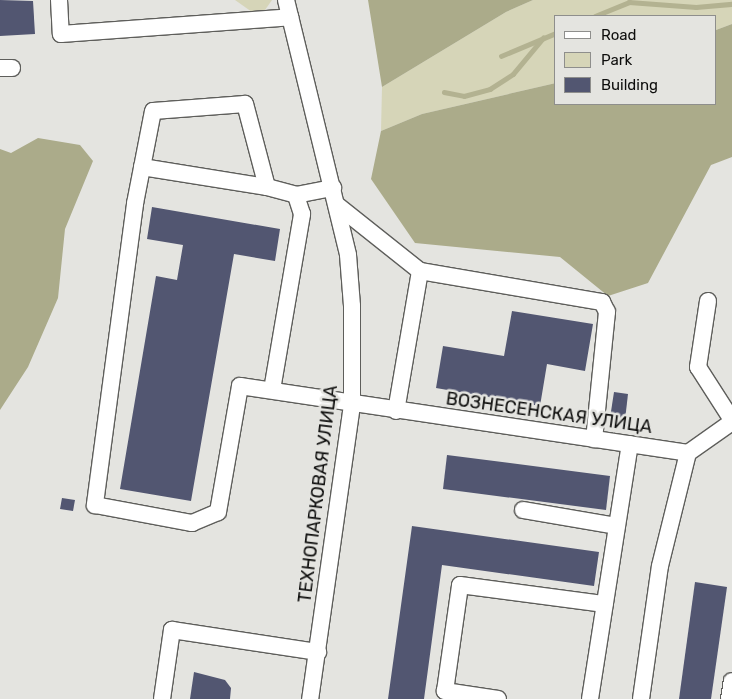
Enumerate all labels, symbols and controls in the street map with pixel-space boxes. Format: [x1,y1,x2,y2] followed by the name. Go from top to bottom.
[554,15,717,105] legend
[601,26,637,44] text: Road
[601,51,632,69] text: Park
[601,76,658,94] text: Building
[294,384,342,604] street label: ТЕХНОПАРКОВАЯ УЛИЦА
[445,388,653,438] street label: ВОЗНЕСЕНСКАЯ УЛИЦА

